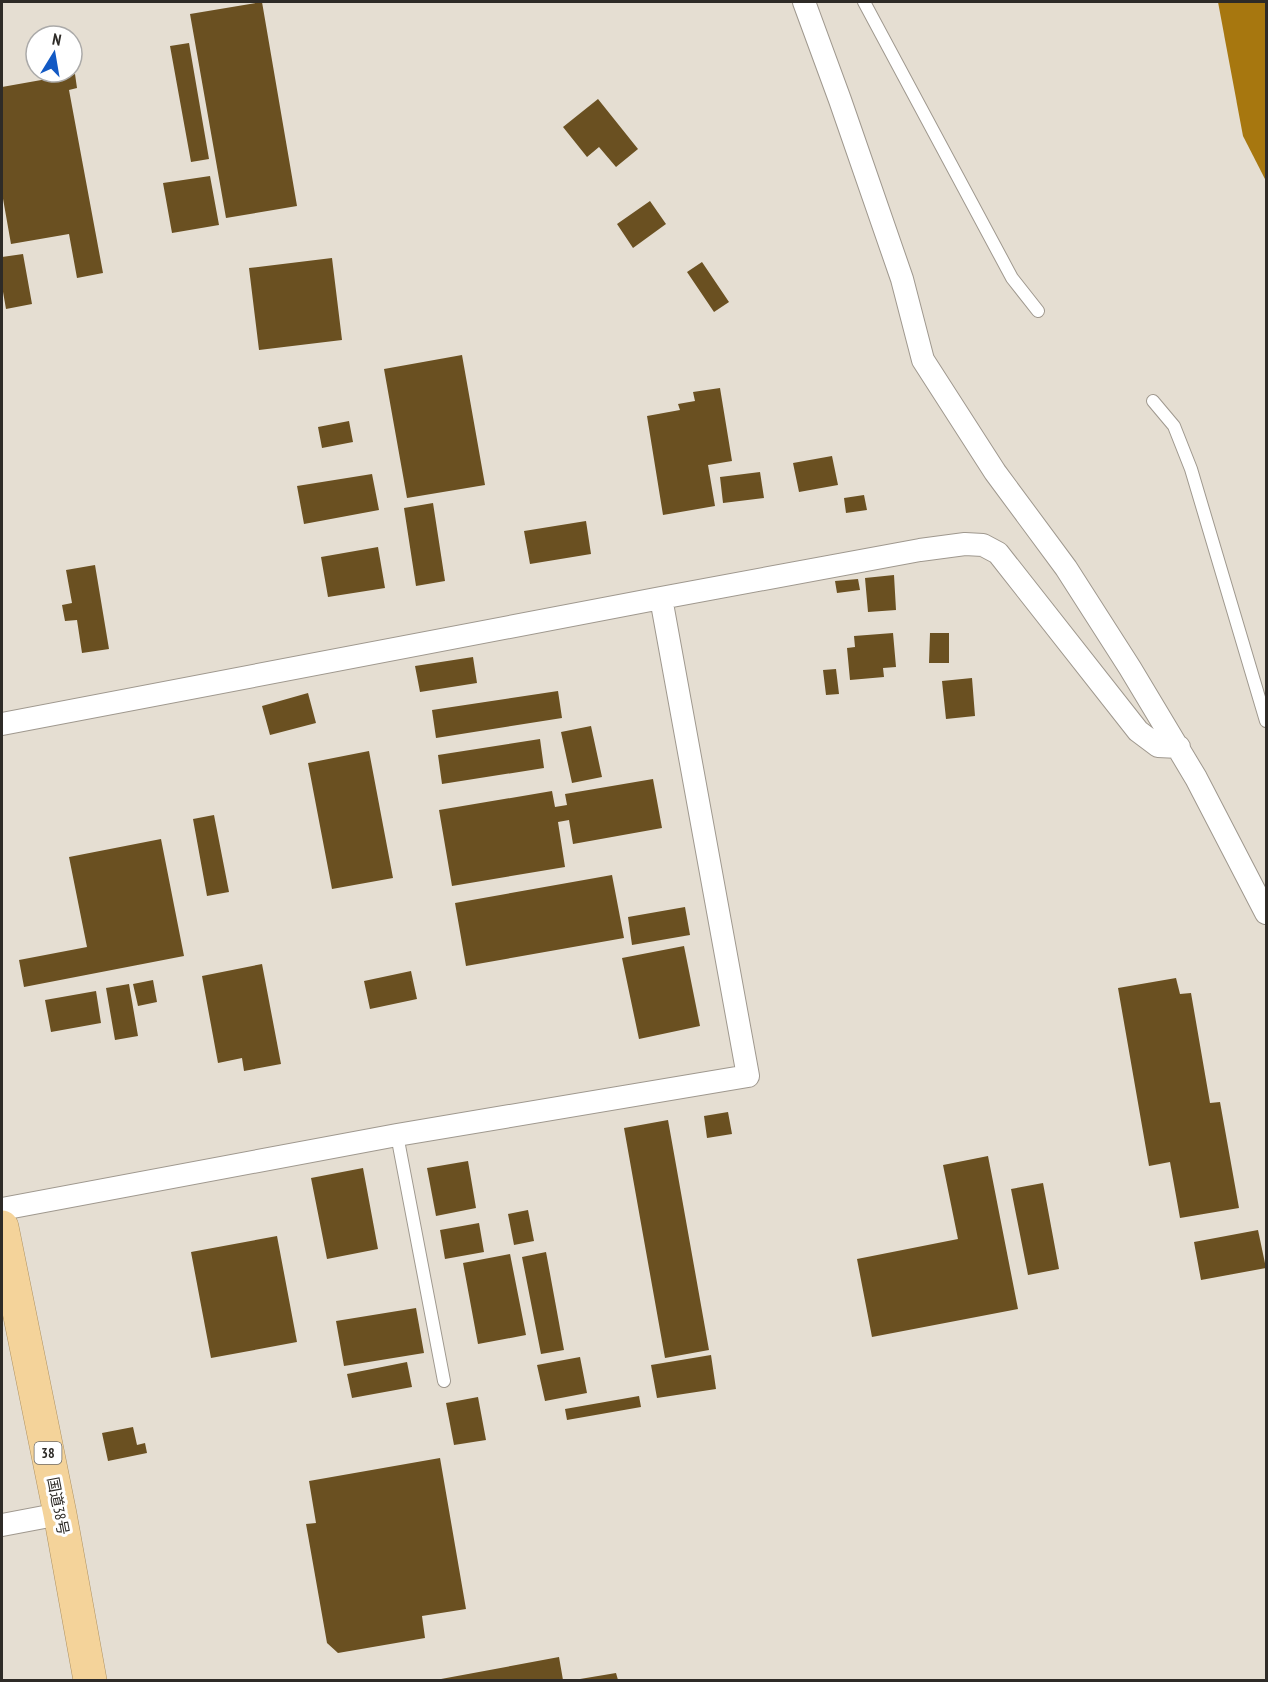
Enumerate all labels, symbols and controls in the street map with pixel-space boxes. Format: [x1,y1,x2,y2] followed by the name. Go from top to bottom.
[24,24,84,84] north arrow
[51,29,63,50] text: N
[34,1442,62,1464] road number: 38
[44,1475,73,1536] street label: 国道38号

